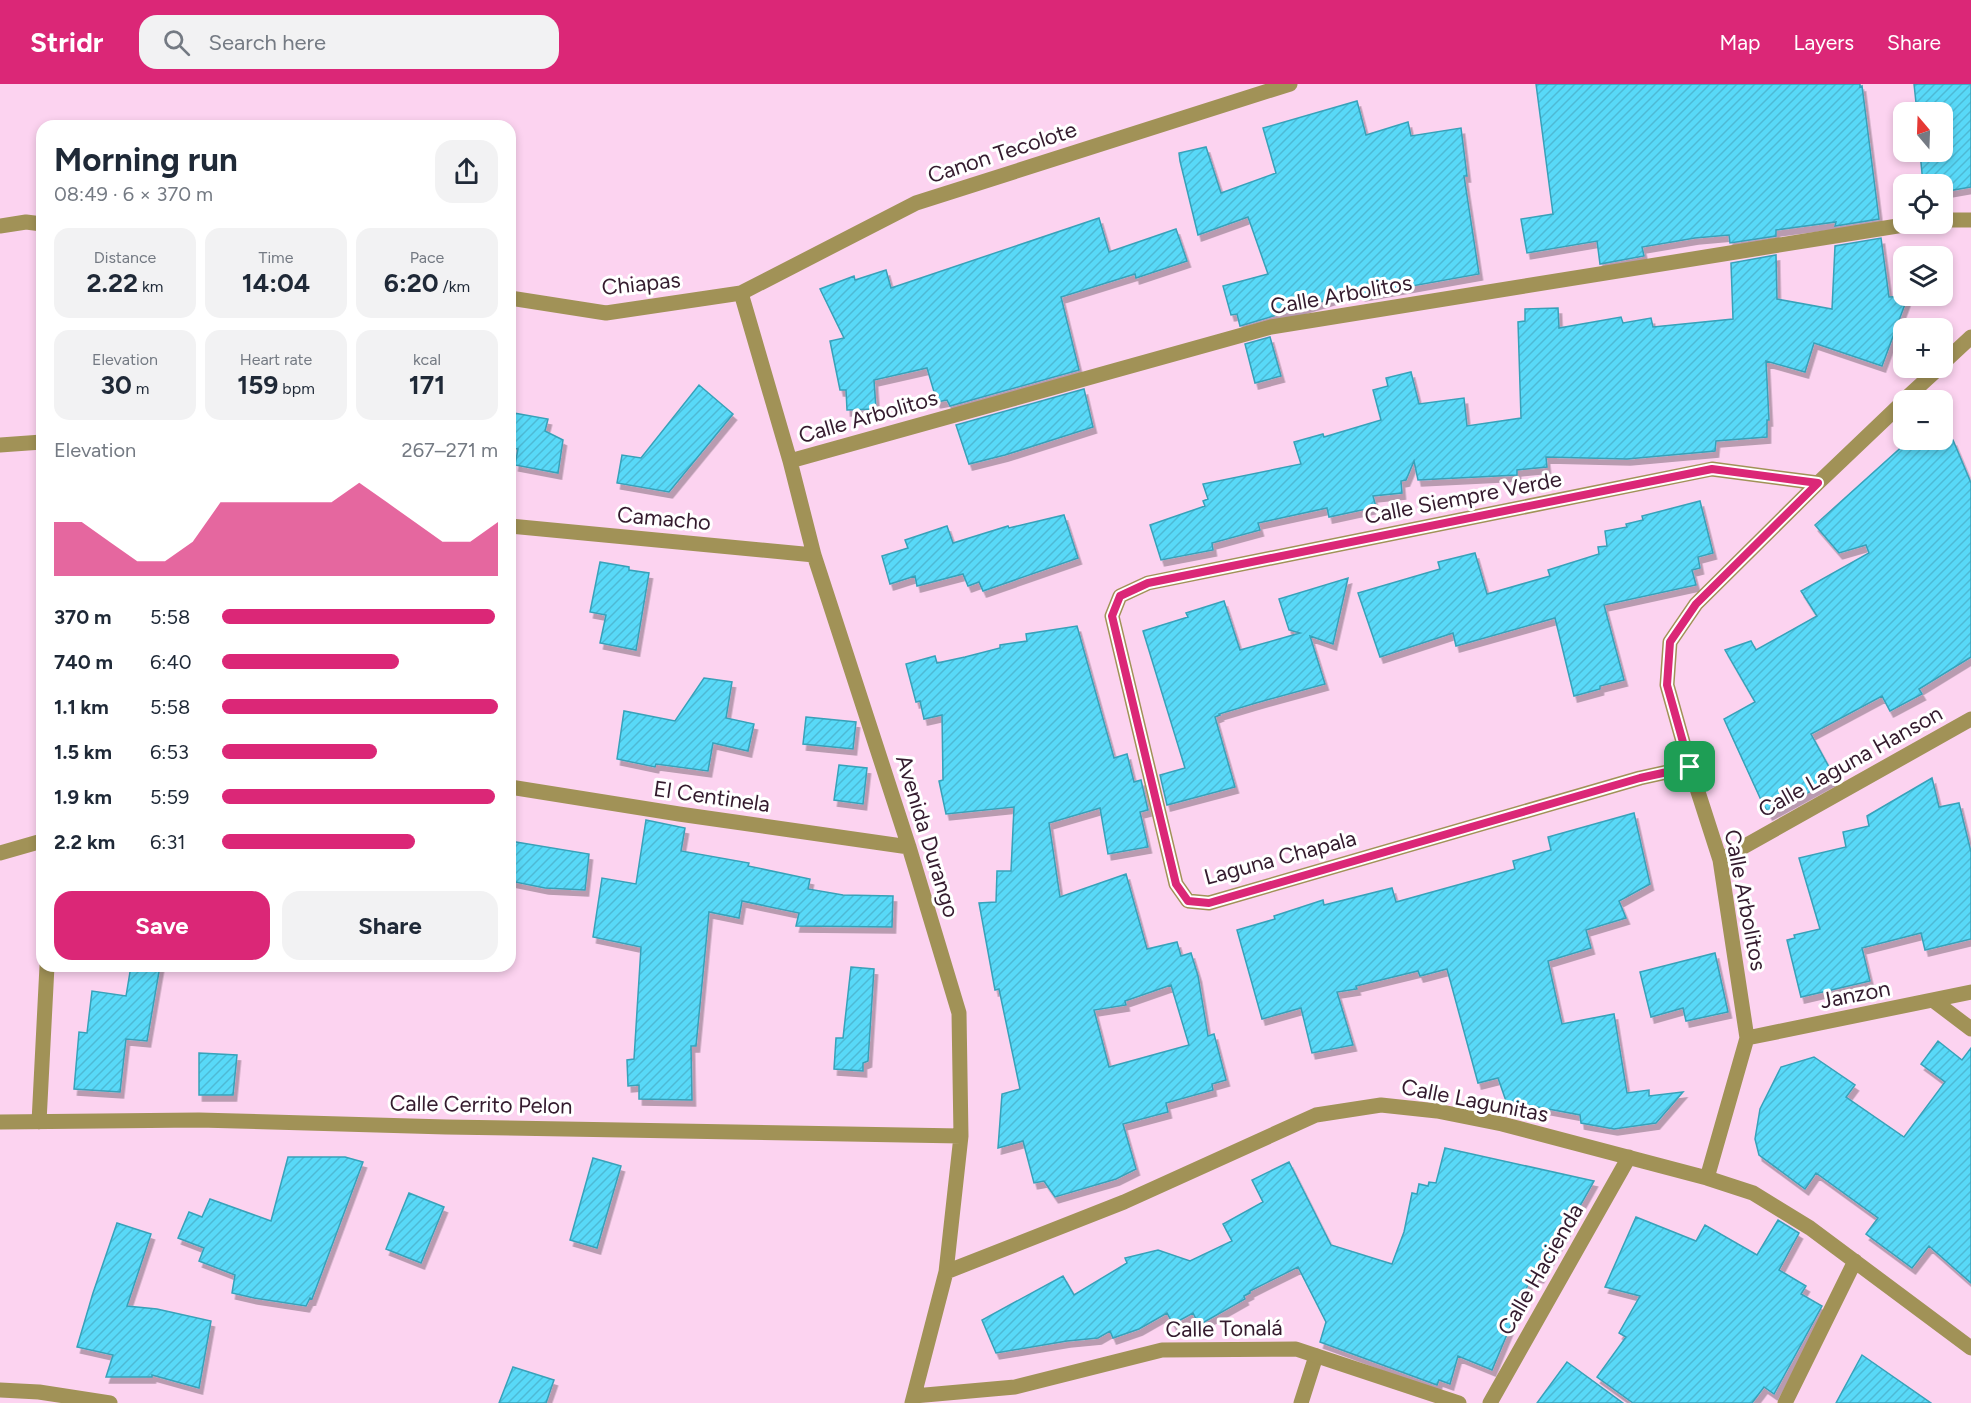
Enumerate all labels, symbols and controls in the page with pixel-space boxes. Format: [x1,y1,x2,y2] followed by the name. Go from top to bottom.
[139,15,559,69] search box
[30,25,103,59] text: Stridr
[160,26,193,59] icon: search
[208,29,326,56] text: Search here
[1720,30,1760,55] text: Map
[1793,30,1854,55] text: Layers
[1887,30,1941,55] text: Share
[1893,102,1953,162] north arrow
[1893,102,1953,450] map controls
[924,116,1080,189] street label: Canon Tecolote
[54,140,238,179] text: Morning run
[435,140,498,203] button: share
[1893,174,1953,234] button: locate
[54,182,213,206] text: 08:49 · 6 × 370 m
[1893,246,1953,306] button: layers
[94,248,156,267] text: Distance
[259,248,293,267] text: Time
[410,248,444,267] text: Pace
[600,266,682,301] street label: Chiapas
[87,267,138,299] text: 2.22
[242,267,310,299] text: 14:04
[384,267,439,299] text: 6:20
[1268,269,1414,320] street label: Calle Arbolitos
[138,277,163,296] text: km
[439,277,470,296] text: /km
[1893,318,1953,378] button: +
[92,350,158,369] text: Elevation
[240,350,312,369] text: Heart rate
[413,350,441,369] text: kcal
[101,369,132,401] text: 30
[237,369,278,401] text: 159
[409,369,445,401] text: 171
[132,379,149,398] text: m
[278,379,315,398] text: bpm
[795,384,941,449] street label: Calle Arbolitos
[1893,390,1953,450] button: −
[54,438,136,462] text: Elevation
[402,438,498,462] text: 267–271 m
[1362,465,1564,530] street label: Calle Siempre Verde
[616,501,712,536] street label: Camacho
[54,605,111,629] text: 370 m
[150,605,190,629] text: 5:58
[54,650,113,674] text: 740 m
[150,650,192,674] text: 6:40
[54,695,109,719] text: 1.1 km
[150,695,190,719] text: 5:58
[1753,700,1947,823] street label: Calle Laguna Hanson
[54,740,112,764] text: 1.5 km
[150,740,189,764] text: 6:53
[1664,741,1715,792] pin
[1673,750,1706,783] icon: arrive
[890,751,965,921] street label: Avenida Durango
[652,775,772,818] street label: El Centinela
[54,785,112,809] text: 1.9 km
[150,785,189,809] text: 5:59
[1201,824,1359,891] street label: Laguna Chapala
[1719,827,1772,973] street label: Calle Arbolitos
[54,830,115,854] text: 2.2 km
[150,830,186,854] text: 6:31
[54,891,270,960] button: Save
[282,891,498,960] button: Share
[1818,974,1892,1014] street label: Janzon
[1399,1073,1551,1128] street label: Calle Lagunitas
[389,1089,573,1120] street label: Calle Cerrito Pelon
[1492,1199,1589,1340] street label: Calle Hacienda
[1165,1314,1283,1343] street label: Calle Tonalá

